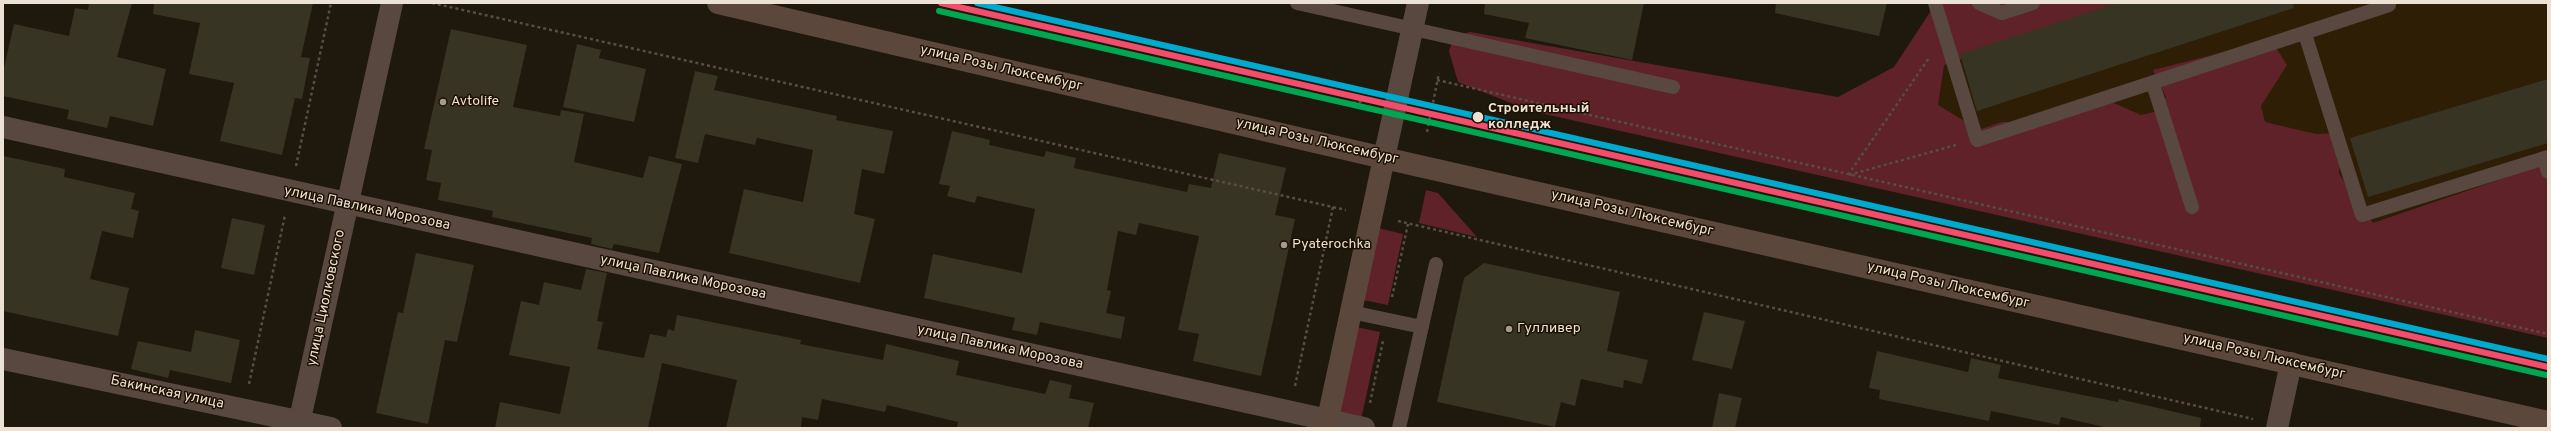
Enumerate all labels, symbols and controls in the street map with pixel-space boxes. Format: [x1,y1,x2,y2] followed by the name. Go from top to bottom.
[918,42,1084,96] street label: улица Розы Люксембург
[451,94,499,110] place label: Avtolife
[438,97,448,107] marker: Avtolife
[1488,101,1589,134] place label: Строительный колледж
[1471,110,1485,124] marker: Строительный колледж
[1234,115,1400,169] street label: улица Розы Люксембург
[282,183,452,235] street label: улица Павлика Морозова
[1549,187,1715,241] street label: улица Розы Люксембург
[304,228,350,368] street label: улица Циолковского
[1292,237,1371,253] place label: Pyaterochka
[1279,240,1289,250] marker: Pyaterochka
[598,252,768,304] street label: улица Павлика Морозова
[1865,259,2031,313] street label: улица Розы Люксембург
[1517,321,1581,337] place label: Гулливер
[915,322,1085,374] street label: улица Павлика Морозова
[1504,324,1514,334] marker: Гулливер
[2181,330,2347,384] street label: улица Розы Люксембург
[109,373,225,413] street label: Бакинская улица

